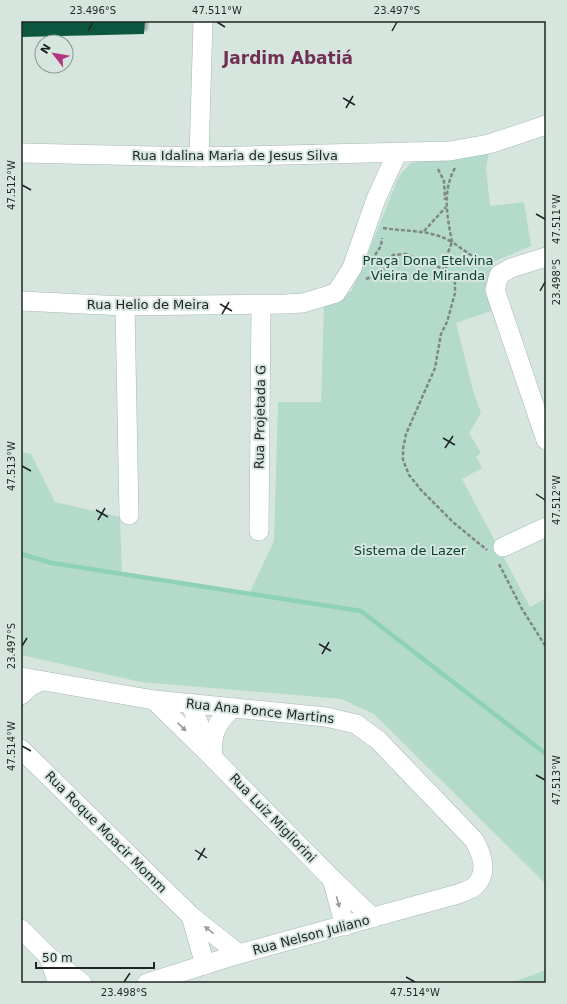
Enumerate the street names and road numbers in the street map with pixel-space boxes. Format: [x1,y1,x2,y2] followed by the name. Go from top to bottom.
[132,148,338,163] street label: Rua Idalina Maria de Jesus Silva
[87,297,209,312] street label: Rua Helio de Meira
[252,365,268,469] street label: Rua Projetada G
[185,696,335,726] street label: Rua Ana Ponce Martins
[42,768,170,896] street label: Rua Roque Moacir Momm
[227,770,319,866] street label: Rua Luiz Migliorini
[251,912,371,958] street label: Rua Nelson Juliano

